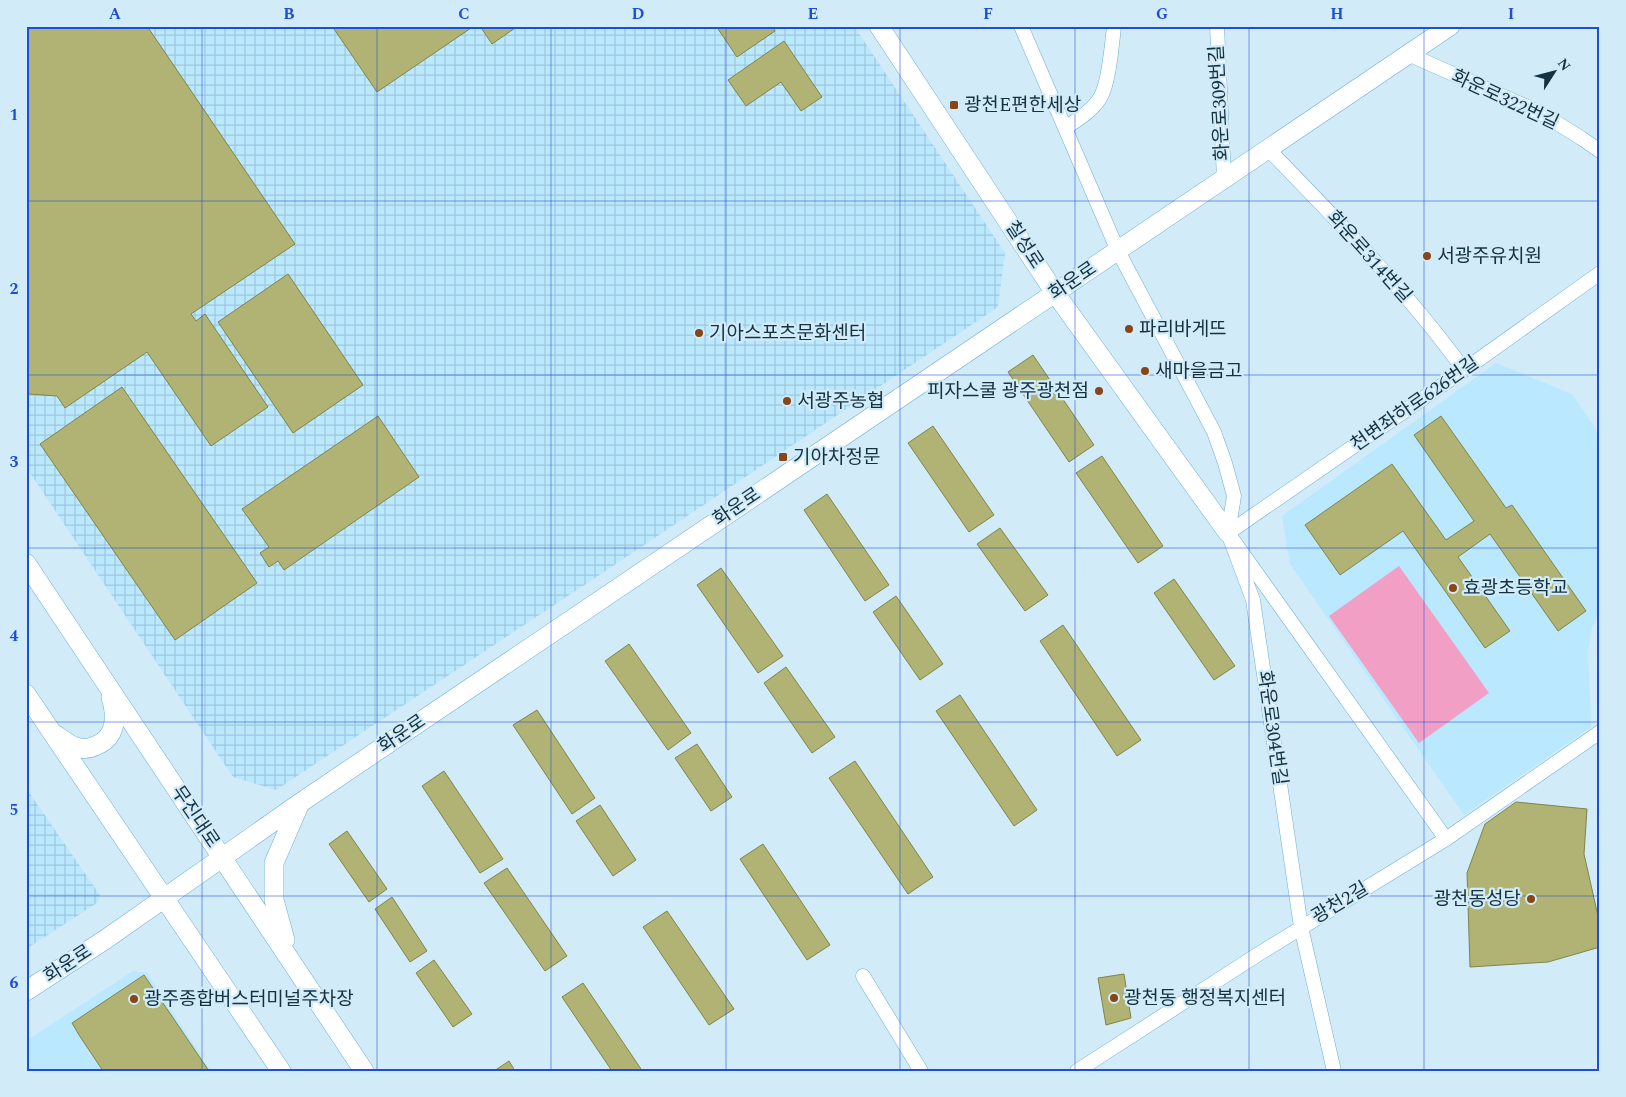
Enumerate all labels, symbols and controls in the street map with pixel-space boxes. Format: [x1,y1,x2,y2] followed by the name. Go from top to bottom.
[109,2,122,26] text: A
[283,2,295,26] text: B
[458,2,470,26] text: C
[632,2,645,26] text: D
[808,2,818,26] text: E
[983,2,993,26] text: F
[1156,2,1168,26] text: G
[1330,2,1344,26] text: H
[1508,2,1514,26] text: I
[1202,44,1238,162] street label: 화운로309번길
[1528,48,1578,98] north arrow
[1552,54,1576,75] text: N
[1446,62,1564,138] street label: 화운로322번길
[964,91,1081,120] place label: 광천E편한세상
[948,99,960,111] marker: 광천E편한세상
[10,103,18,127] text: 1
[1319,204,1419,310] street label: 화운로314번길
[998,215,1050,275] street label: 칠성로
[1437,242,1542,271] place label: 서광주유치원
[1421,250,1433,262] marker: 서광주유치원
[1043,254,1103,308] street label: 화운로
[10,277,19,301] text: 2
[1139,315,1226,344] place label: 파리바게뜨
[709,319,866,348] place label: 기아스포츠문화센터
[1123,323,1135,335] marker: 파리바게뜨
[693,327,705,339] marker: 기아스포츠문화센터
[1345,349,1485,459] street label: 천변좌하로626번길
[1155,357,1242,386] place label: 새마을금고
[1139,365,1151,377] marker: 새마을금고
[927,377,1089,406] place label: 피자스쿨 광주광천점
[1093,385,1105,397] marker: 피자스쿨 광주광천점
[797,387,884,416] place label: 서광주농협
[781,395,793,407] marker: 서광주농협
[793,443,880,472] place label: 기아차정문
[10,450,19,474] text: 3
[777,451,789,463] marker: 기아차정문
[707,480,767,534] street label: 화운로
[1463,574,1568,603] place label: 효광초등학교
[1447,582,1459,594] marker: 효광초등학교
[10,624,19,648] text: 4
[1250,669,1294,787] street label: 화운로304번길
[372,707,432,761] street label: 화운로
[163,780,227,854] street label: 무진대로
[10,798,18,822] text: 5
[1306,875,1374,931] street label: 광천2길
[1434,885,1521,914] place label: 광천동성당
[1525,893,1537,905] marker: 광천동성당
[38,938,98,990] street label: 화운로
[10,971,19,995] text: 6
[1124,984,1286,1013] place label: 광천동 행정복지센터
[144,985,354,1014] place label: 광주종합버스터미널주차장
[1108,992,1120,1004] marker: 광천동 행정복지센터
[128,993,140,1005] marker: 광주종합버스터미널주차장

